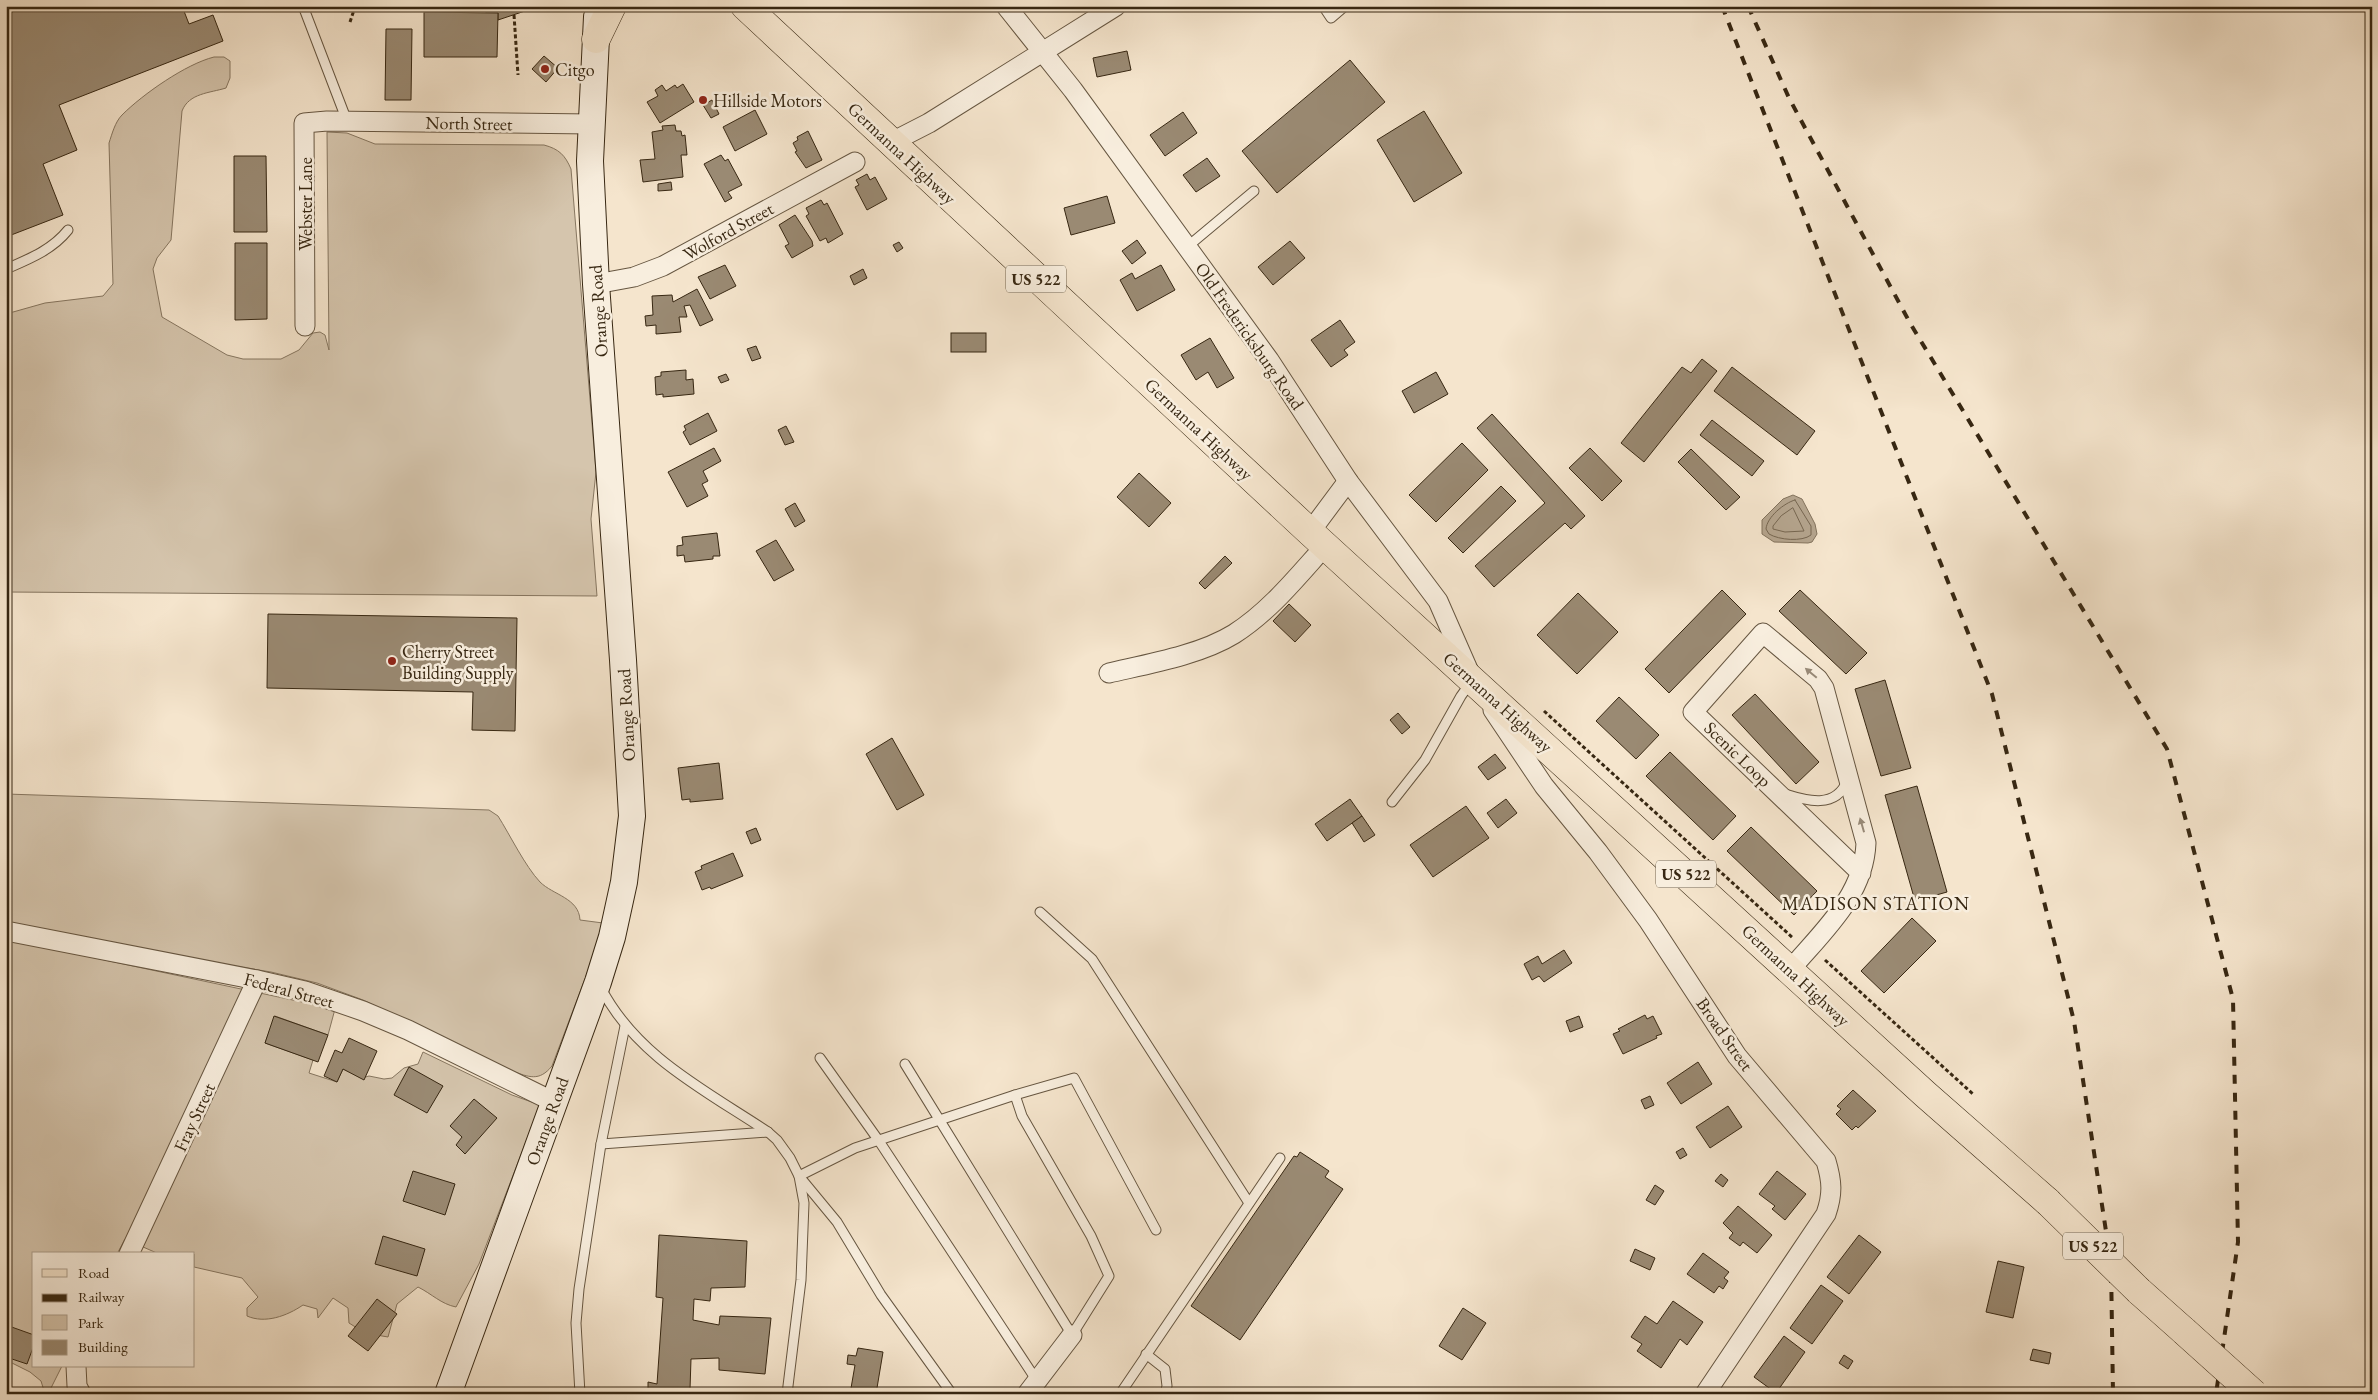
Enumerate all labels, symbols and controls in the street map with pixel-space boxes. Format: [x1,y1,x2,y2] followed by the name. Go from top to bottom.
[555,58,595,81] place label: Citgo
[539,63,551,75] marker: Citgo
[713,89,822,112] place label: Hillside Motors
[697,94,709,106] marker: Hillside Motors
[843,97,961,209] street label: Germanna Highway
[425,111,513,135] street label: North Street
[294,157,317,251] street label: Webster Lane
[679,197,778,265] street label: Wolford Street
[1190,258,1310,415] street label: Old Fredericksburg Road
[583,263,613,358] street label: Orange Road
[1006,266,1066,292] road number: US 522
[1140,373,1258,485] street label: Germanna Highway
[402,640,514,684] place label: Cherry Street Building Supply
[1438,647,1558,757] street label: Germanna Highway
[386,655,398,667] marker: Cherry Street Building Supply
[612,667,640,762] street label: Orange Road
[1805,667,1817,679] one-way arrow
[1699,716,1777,792] street label: Scenic Loop
[1858,817,1866,833] one-way arrow
[1656,861,1716,888] road number: US 522
[1782,891,1970,916] district label: MADISON STATION
[1737,919,1855,1031] street label: Germanna Highway
[241,967,337,1013] street label: Federal Street
[1691,993,1759,1076] street label: Broad Street
[520,1073,574,1168] street label: Orange Road
[168,1079,220,1155] street label: Fray Street
[2063,1232,2123,1260] road number: US 522
[32,1252,195,1368] legend
[78,1263,110,1282] text: Road
[78,1287,125,1306] text: Railway
[78,1313,105,1332] text: Park
[78,1337,128,1356] text: Building

